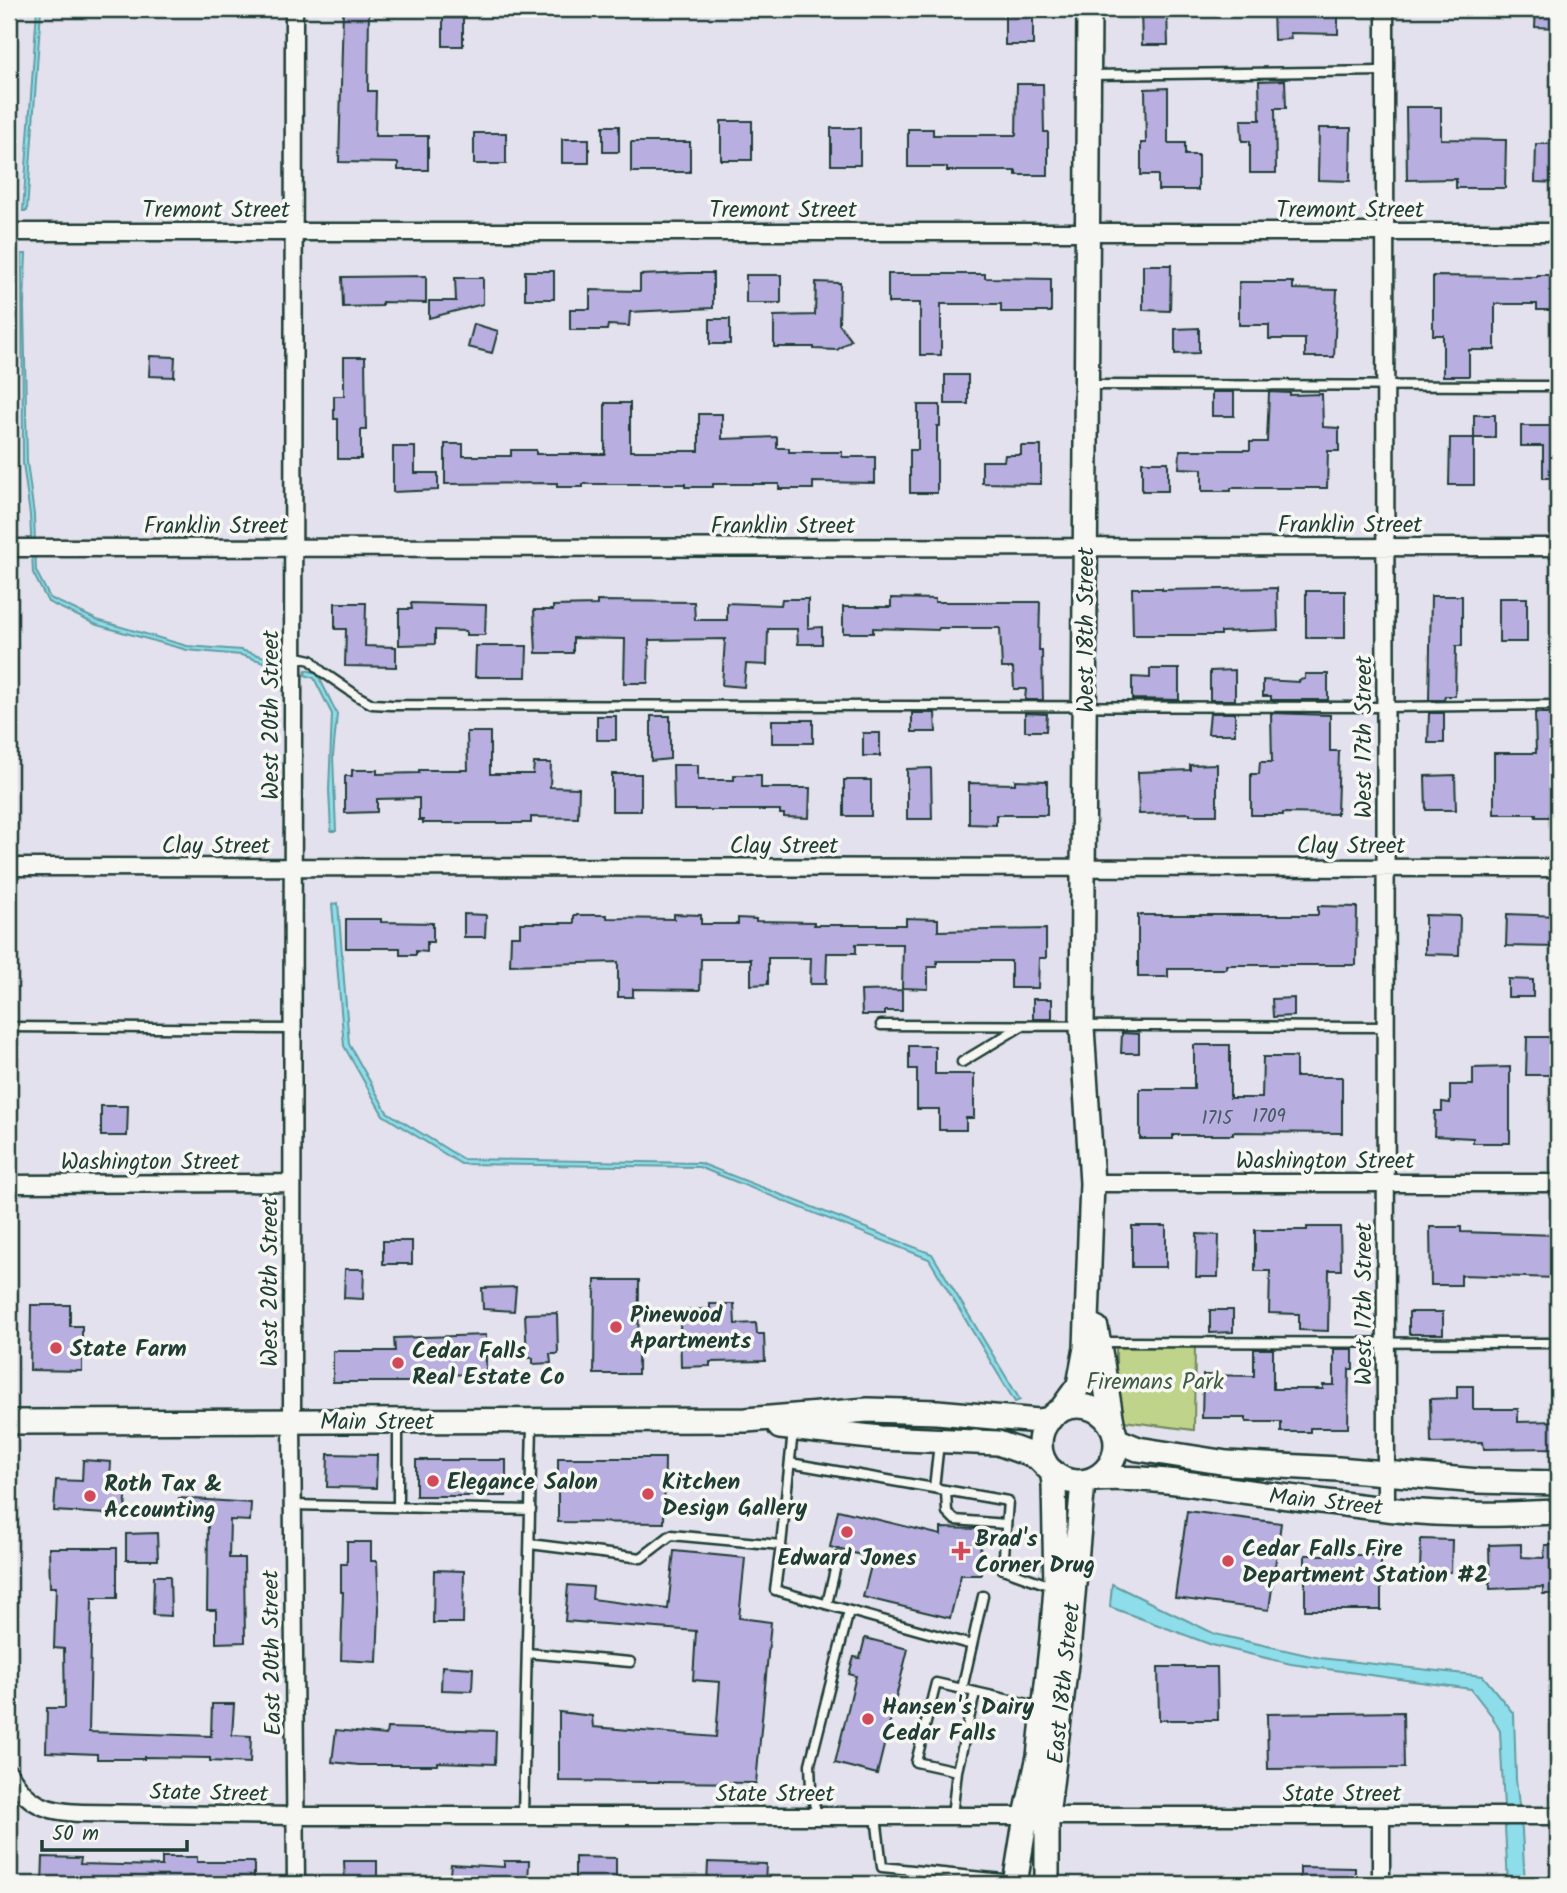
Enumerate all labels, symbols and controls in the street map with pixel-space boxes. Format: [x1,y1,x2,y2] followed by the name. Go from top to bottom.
[142,193,291,229] street label: Tremont Street
[709,193,858,229] street label: Tremont Street
[1276,193,1425,229] street label: Tremont Street
[1278,508,1423,544] street label: Franklin Street
[144,509,289,545] street label: Franklin Street
[711,509,856,545] street label: Franklin Street
[1069,546,1105,713] street label: West 18th Street
[254,629,290,800] street label: West 20th Street
[1347,654,1383,818] street label: West 17th Street
[162,829,271,865] street label: Clay Street
[730,829,839,865] street label: Clay Street
[1297,829,1406,865] street label: Clay Street
[1252,1102,1286,1132] house number: 1709
[1202,1104,1234,1134] house number: 1715
[1236,1144,1415,1180] street label: Washington Street
[61,1145,240,1181] street label: Washington Street
[253,1196,289,1367] street label: West 20th Street
[1347,1221,1383,1385] street label: West 17th Street
[630,1298,751,1360] place label: Pinewood Apartments
[608,1319,624,1335] marker: Pinewood Apartments
[70,1332,187,1368] place label: State Farm
[412,1334,564,1396] place label: Cedar Falls Real Estate Co
[48,1340,64,1356] marker: State Farm
[390,1355,406,1371] marker: Cedar Falls Real Estate Co
[1086,1365,1224,1401] park label: Firemans Park
[320,1405,435,1441] street label: Main Street
[447,1465,598,1501] place label: Elegance Salon
[662,1465,807,1527] place label: Kitchen Design Gallery
[104,1467,223,1529] place label: Roth Tax & Accounting
[425,1473,441,1489] marker: Elegance Salon
[1267,1479,1386,1527] street label: Main Street
[640,1486,656,1502] marker: Kitchen Design Gallery
[82,1488,98,1504] marker: Roth Tax & Accounting
[975,1522,1095,1584] place label: Brad's Corner Drug
[839,1524,855,1540] marker: Edward Jones
[1242,1532,1488,1594] place label: Cedar Falls Fire Department Station #2
[777,1541,917,1577] place label: Edward Jones
[953,1543,969,1559] marker: Brad's Corner Drug
[1220,1553,1236,1569] marker: Cedar Falls Fire Department Station #2
[254,1569,292,1736] street label: East 20th Street
[1039,1600,1091,1766] street label: East 18th Street
[882,1690,1034,1752] place label: Hansen's Dairy Cedar Falls
[860,1711,876,1727] marker: Hansen's Dairy Cedar Falls
[149,1775,270,1813] street label: State Street
[716,1777,835,1813] street label: State Street
[1283,1777,1402,1813] street label: State Street
[42,1809,187,1853] scale bar
[52,1818,99,1851] text: 50 m

